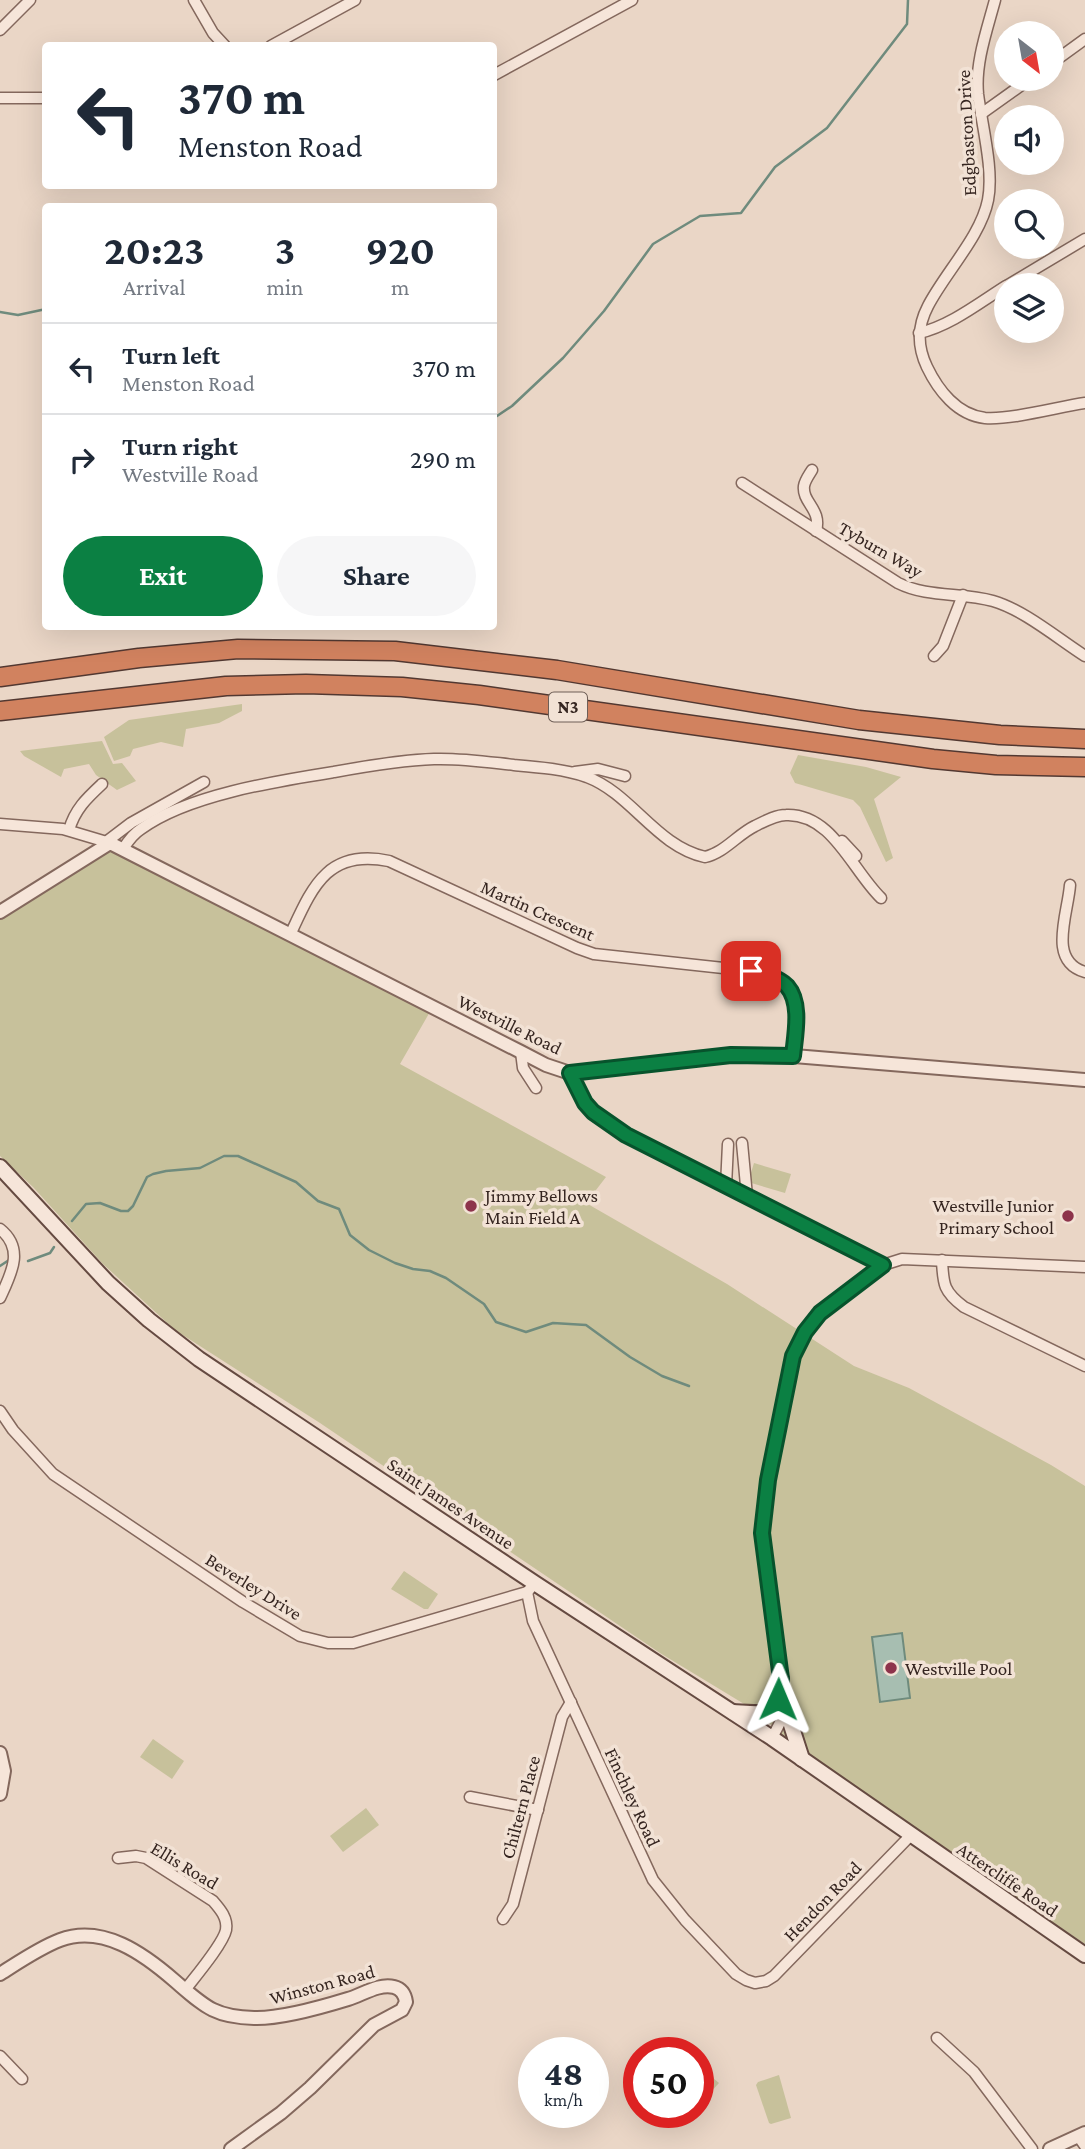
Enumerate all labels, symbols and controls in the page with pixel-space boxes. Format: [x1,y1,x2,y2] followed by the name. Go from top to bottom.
[994,21,1064,91] north arrow
[994,21,1064,343] map controls
[953,69,980,197] street label: Edgbaston Drive
[63,70,154,161] icon: left
[178,70,305,125] text: 370 m
[994,105,1064,175] button: sound
[178,128,363,164] text: Menston Road
[994,189,1064,259] button: search
[104,226,205,273] text: 20:23
[275,226,295,273] text: 3
[365,226,435,273] text: 920
[994,273,1064,343] button: layers
[123,274,186,300] text: Arrival
[267,274,303,300] text: min
[391,274,409,300] text: m
[122,341,220,370] text: Turn left
[63,350,101,388] icon: left
[412,354,476,383] text: 370 m
[122,370,255,396] text: Menston Road
[122,432,238,461] text: Turn right
[63,441,101,479] icon: right
[410,445,476,474] text: 290 m
[122,461,259,487] text: Westville Road
[835,517,927,582] street label: Tyburn Way
[63,536,263,616] button: Exit
[277,536,476,616] button: Share
[549,692,587,722] road number: N3
[478,876,599,945] street label: Martin Crescent
[721,941,781,1001] pin
[732,952,770,990] icon: arrive
[454,990,565,1059] street label: Westville Road
[483,1185,598,1228] place label: Jimmy Bellows Main Field A
[933,1195,1054,1238] place label: Westville Junior Primary School
[463,1198,479,1214] marker: Jimmy Bellows Main Field A
[1060,1208,1076,1224] marker: Westville Junior Primary School
[384,1453,518,1553] street label: Saint James Avenue
[202,1549,306,1624] street label: Beverley Drive
[905,1658,1012,1679] place label: Westville Pool
[883,1660,899,1676] marker: Westville Pool
[741,1662,815,1736] position arrow
[601,1744,665,1850] street label: Finchley Road
[497,1753,544,1861] street label: Chiltern Place
[147,1837,222,1894] street label: Ellis Road
[953,1838,1062,1921] street label: Attercliffe Road
[779,1857,866,1946] street label: Hendon Road
[267,1960,377,2009] street label: Winston Road
[623,2037,714,2128] speed limit sign: 50
[544,2054,583,2093] text: 48
[544,2090,583,2110] text: km/h

